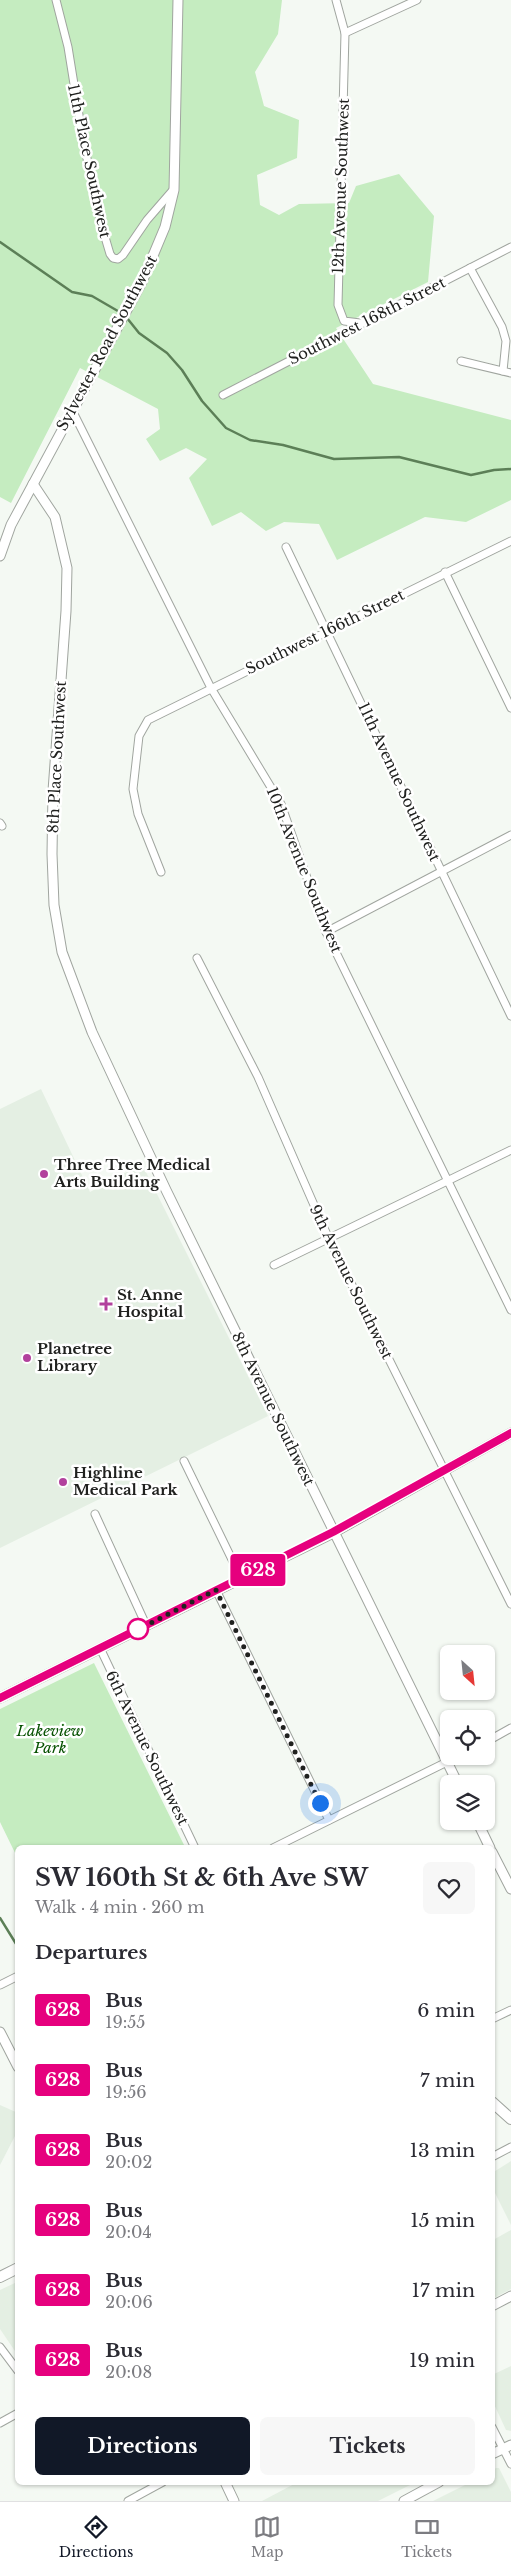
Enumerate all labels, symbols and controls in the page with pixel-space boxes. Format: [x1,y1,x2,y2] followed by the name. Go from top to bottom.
[64,82,115,240] street label: 11th Place Southwest
[328,97,353,274] street label: 12th Avenue Southwest
[52,251,161,434] street label: Sylvester Road Southwest
[285,272,449,369] street label: Southwest 168th Street
[242,585,408,678] street label: Southwest 166th Street
[43,680,70,834] street label: 8th Place Southwest
[354,699,445,865] street label: 11th Avenue Southwest
[262,784,347,956] street label: 10th Avenue Southwest
[53,1155,211,1191] place label: Three Tree Medical Arts Building
[38,1168,50,1180] marker: Three Tree Medical Arts Building
[306,1201,397,1362] street label: 9th Avenue Southwest
[117,1285,184,1321] place label: St. Anne Hospital
[99,1297,113,1311] marker: St. Anne Hospital
[228,1329,319,1489] street label: 8th Avenue Southwest
[37,1339,112,1375] place label: Planetree Library
[21,1352,33,1364] marker: Planetree Library
[73,1463,179,1499] place label: Highline Medical Park
[57,1476,69,1488] marker: Highline Medical Park
[229,1554,287,1586] line badge: 628
[240,1559,276,1581] text: 628
[127,1618,149,1640] unlabelled marker
[440,1645,495,1700] north arrow
[440,1645,495,1830] map controls
[102,1667,193,1828] street label: 6th Avenue Southwest
[440,1710,495,1765] button: locate
[15,1721,84,1757] park label: Lakeview Park
[440,1775,495,1830] button: layers
[308,1791,333,1816] your location
[423,1862,475,1914] button: heart
[35,1863,368,1892] text: SW 160th St & 6th Ave SW
[35,1897,205,1917] text: Walk · 4 min · 260 m
[35,1941,147,1964] text: Departures
[105,1989,143,2012] text: Bus
[45,1999,80,2021] text: 628
[417,1999,475,2022] text: 6 min
[105,2012,145,2032] text: 19:55
[105,2059,143,2082] text: Bus
[45,2069,80,2091] text: 628
[420,2069,475,2092] text: 7 min
[105,2082,147,2102] text: 19:56
[105,2129,143,2152] text: Bus
[45,2139,80,2161] text: 628
[409,2139,475,2162] text: 13 min
[105,2152,152,2172] text: 20:02
[105,2199,143,2222] text: Bus
[45,2209,80,2231] text: 628
[410,2209,475,2232] text: 15 min
[105,2222,152,2242] text: 20:04
[105,2269,143,2292] text: Bus
[45,2279,80,2301] text: 628
[412,2279,475,2302] text: 17 min
[105,2292,153,2312] text: 20:06
[105,2339,143,2362] text: Bus
[45,2349,80,2371] text: 628
[409,2349,475,2372] text: 19 min
[105,2362,152,2382] text: 20:08
[35,2417,250,2475] button: Directions
[260,2417,475,2475] button: Tickets
[59,2513,133,2561] tab: Directions
[251,2513,284,2561] tab: Map
[401,2513,452,2561] tab: Tickets

